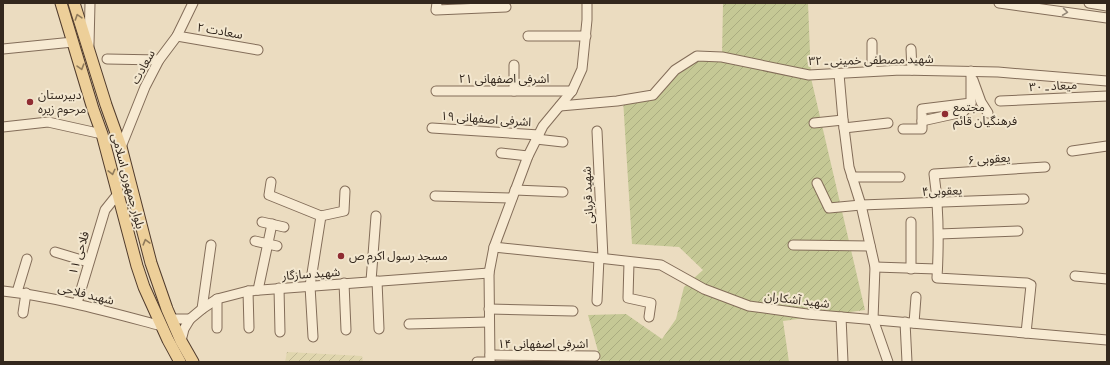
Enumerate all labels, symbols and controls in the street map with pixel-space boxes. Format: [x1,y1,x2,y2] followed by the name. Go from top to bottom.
[1062,7,1069,16] one-way arrow
[75,14,83,21] one-way arrow
[196,20,244,42] street label: سعادت ۲
[128,48,158,86] street label: سعادت
[808,52,934,68] street label: شهید مصطفی خمینی ـ ۳۲
[76,63,85,70] one-way arrow
[459,72,549,86] street label: اشرفی اصفهانی ۲۱
[1029,78,1077,94] street label: میعاد ـ ۳۰
[38,88,86,118] place label: دبیرستان مرحوم زیره
[25,97,35,107] marker: دبیرستان مرحوم زیره
[953,100,1017,130] place label: مجتمع فرهنگیان قائم
[440,109,532,129] street label: اشرفی اصفهانی ۱۹
[940,109,950,119] marker: مجتمع فرهنگیان قائم
[108,132,147,230] street label: بلوار جمهوری اسلامی
[967,151,1011,168] street label: یعقوبی ۶
[580,166,597,224] street label: شهید قربانی
[107,169,115,175] one-way arrow
[922,183,962,199] street label: یعقوبی۴
[66,230,92,276] street label: فلاحی ۱۱
[142,239,151,246] one-way arrow
[349,249,448,265] place label: مسجد رسول اکرم ص
[336,251,346,261] marker: مسجد رسول اکرم ص
[280,265,341,283] street label: شهید سازگار
[57,280,115,308] street label: شهید فلاحی
[764,289,830,311] street label: شهید آشکاران
[498,337,588,351] street label: اشرفی اصفهانی ۱۴

